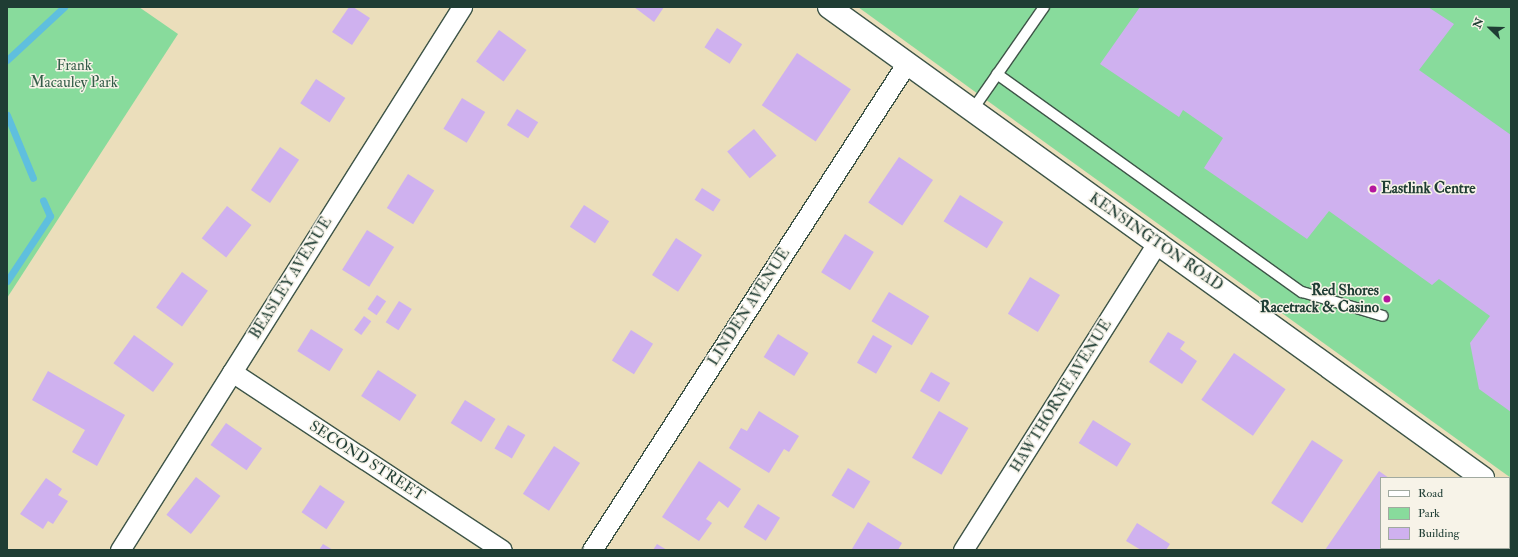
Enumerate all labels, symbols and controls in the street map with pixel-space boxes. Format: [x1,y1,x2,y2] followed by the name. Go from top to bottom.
[1470,8,1510,48] north arrow
[1471,16,1486,30] text: N
[30,56,118,91] park label: Frank Macauley Park
[1381,180,1475,198] place label: Eastlink Centre
[1368,184,1378,194] marker: Eastlink Centre
[1086,189,1226,295] street label: KENSINGTON ROAD
[246,214,336,342] street label: BEASLEY AVENUE
[704,245,794,369] street label: LINDEN AVENUE
[1260,281,1379,316] place label: Red Shores Racetrack & Casino
[1382,294,1392,304] marker: Red Shores Racetrack & Casino
[1007,316,1115,476] street label: HAWTHORNE AVENUE
[306,417,428,505] street label: SECOND STREET
[1380,477,1510,549] legend
[1418,486,1443,501] text: Road
[1418,506,1440,521] text: Park
[1418,526,1459,541] text: Building

